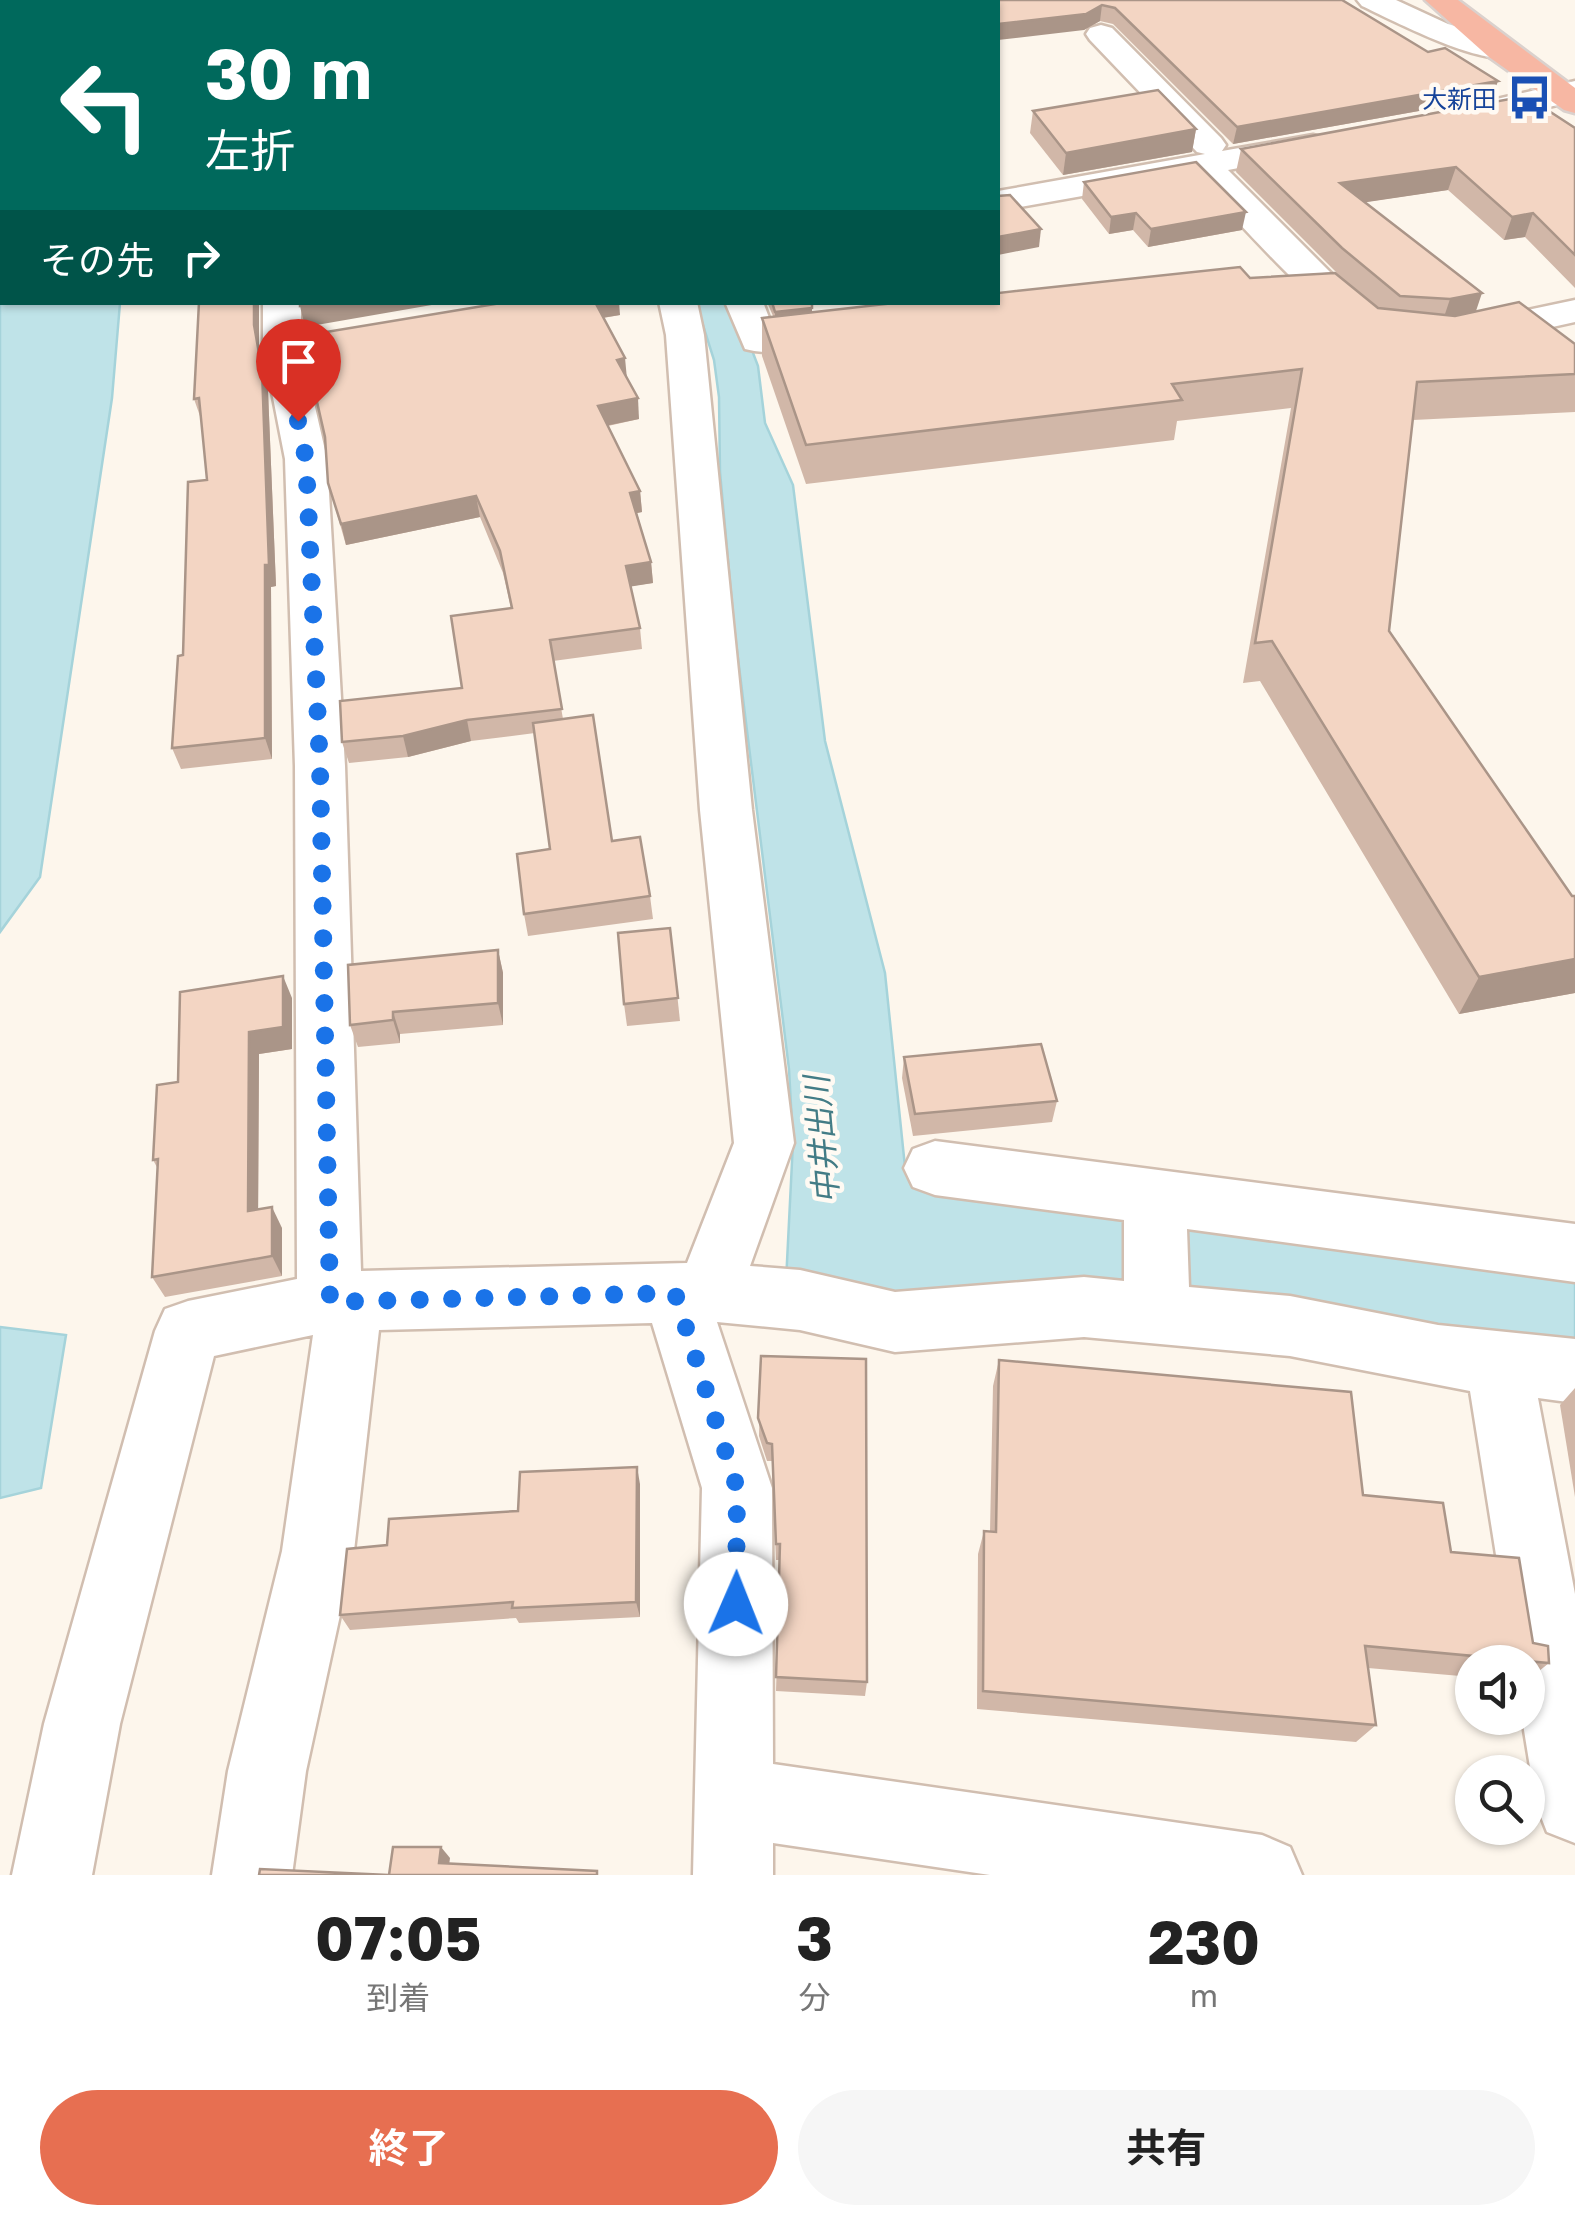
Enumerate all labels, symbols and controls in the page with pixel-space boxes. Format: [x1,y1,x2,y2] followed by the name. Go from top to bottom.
[205,30,372,114] text: 30 m
[40,40,170,170] icon: left
[1506,74,1554,122] bus stop icon: 大新田
[1422,83,1497,114] place label: 大新田
[205,123,295,177] text: 左折
[174,230,229,285] icon: right
[40,237,154,282] text: その先
[256,319,341,422] pin
[271,334,326,389] icon: arrive
[796,1072,846,1205] water label: 中井出川
[684,1552,788,1656] position arrow
[1455,1645,1545,1845] map controls
[1455,1645,1545,1735] button: sound
[1455,1755,1545,1845] button: search
[315,1901,481,1973] text: 07:05
[796,1901,833,1973] text: 3
[1148,1905,1260,1977] text: 230
[1190,1976,1218,2014] text: m
[366,1978,430,2016] text: 到着
[799,1978,831,2016] text: 分
[40,2090,778,2205] button: 終了
[798,2090,1535,2205] button: 共有

